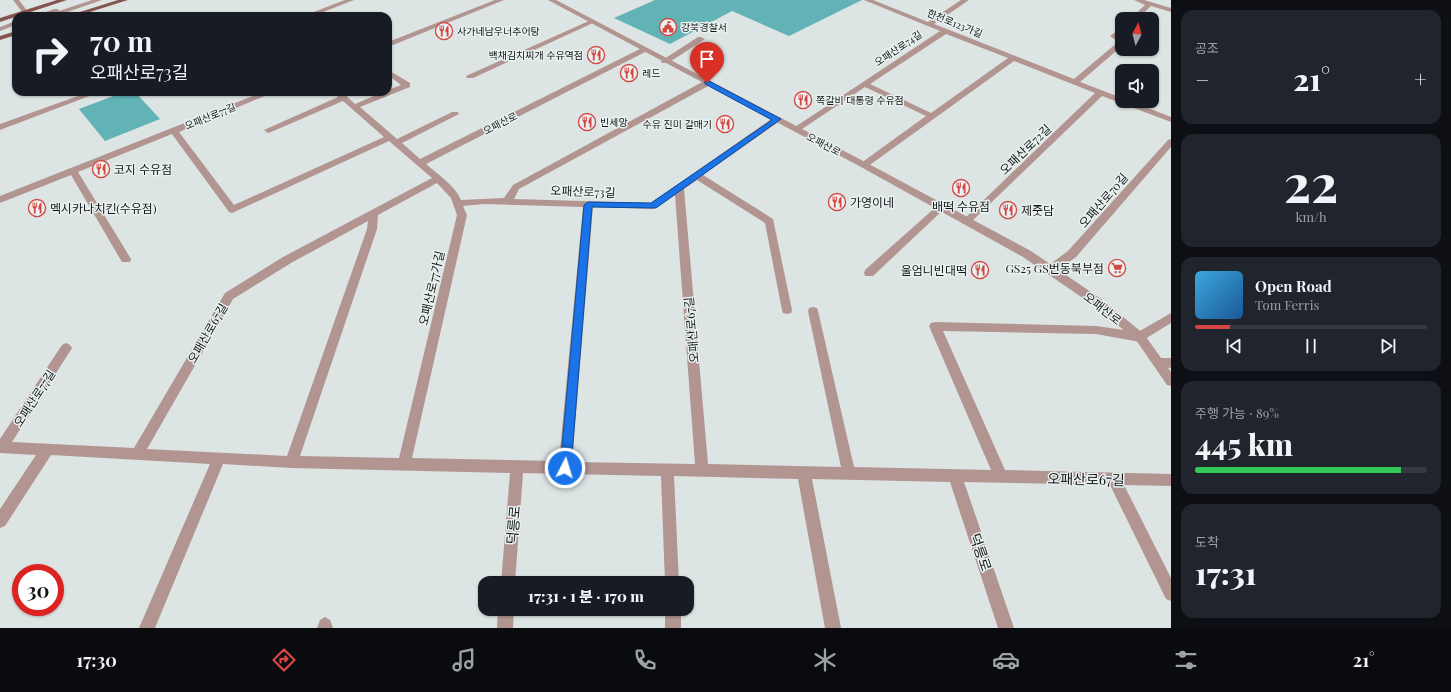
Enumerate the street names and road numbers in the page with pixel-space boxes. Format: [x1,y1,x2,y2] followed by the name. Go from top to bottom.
[925,5,985,41] street label: 한천로123가길
[871,27,925,69] street label: 오패산로74길
[182,99,238,133] street label: 오패산로77길
[480,108,520,138] street label: 오패산로
[996,120,1054,178] street label: 오패산로72길
[804,129,844,159] street label: 오패산로
[1075,169,1131,231] street label: 오패산로70길
[550,182,616,200] street label: 오패산로73길
[415,249,447,327] street label: 오패산로77가길
[1081,288,1125,328] street label: 오패산로
[680,296,702,364] street label: 오패산로67길
[184,300,230,366] street label: 오패산로67길
[10,366,58,430] street label: 오패산로77길
[1047,469,1125,489] street label: 오패산로67길
[502,505,524,545] street label: 덕릉로
[966,531,996,573] street label: 덕릉로

